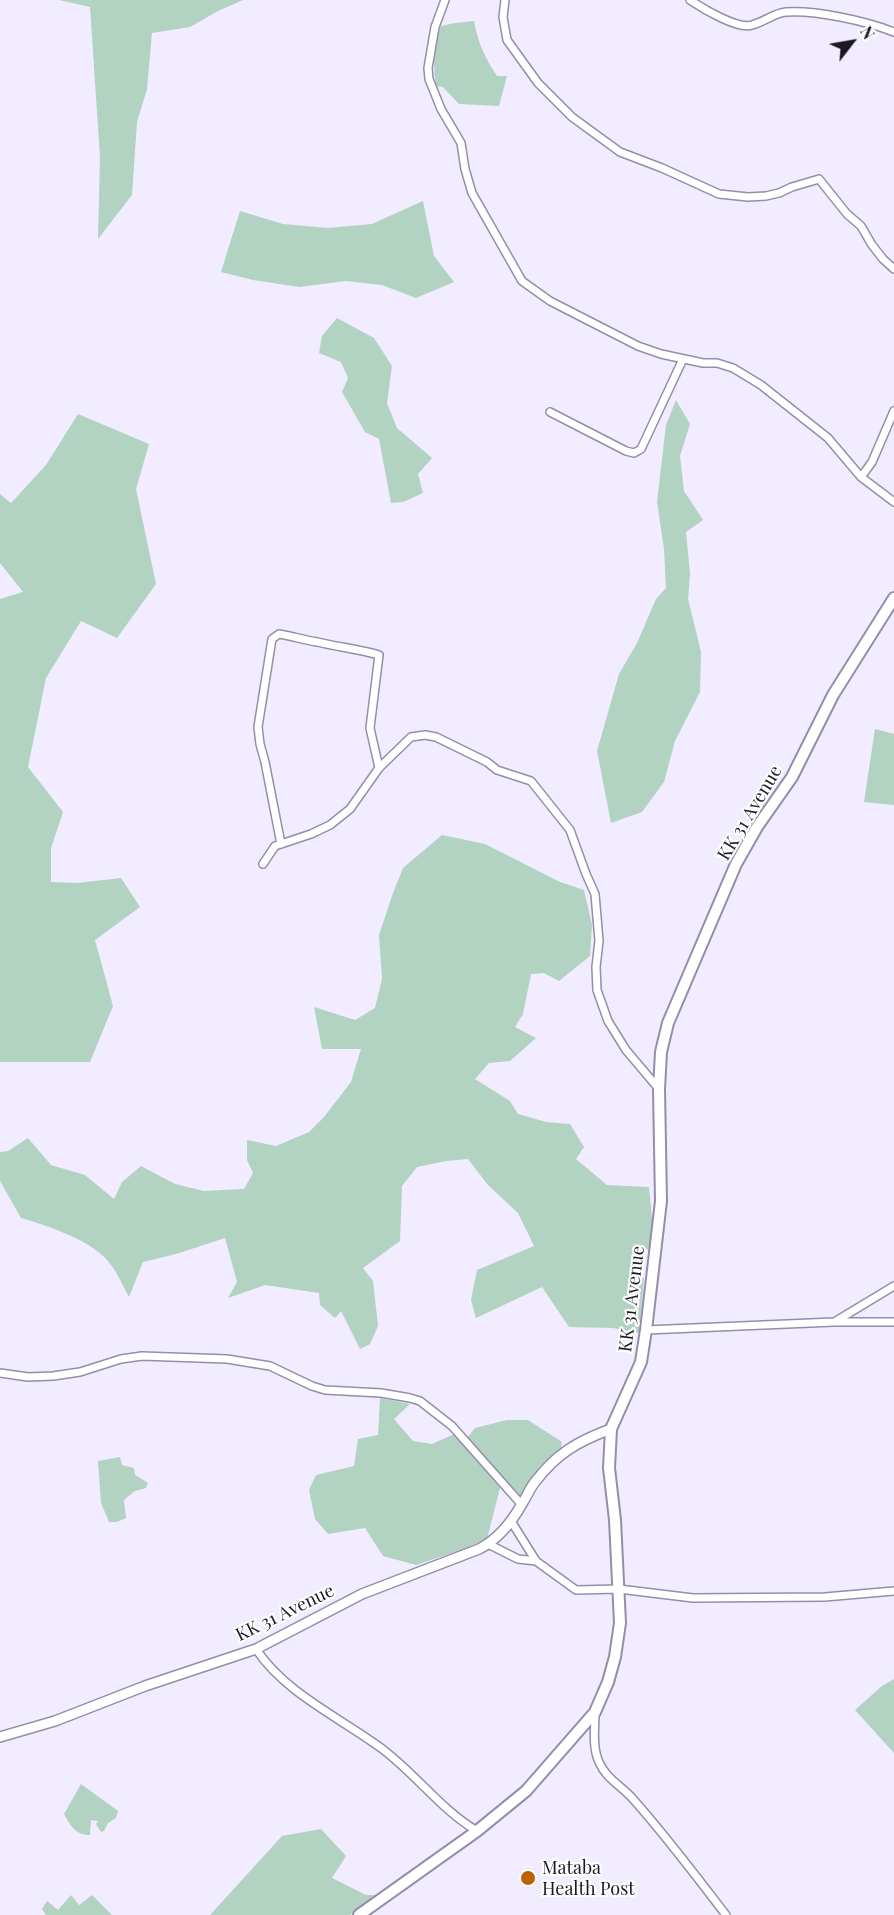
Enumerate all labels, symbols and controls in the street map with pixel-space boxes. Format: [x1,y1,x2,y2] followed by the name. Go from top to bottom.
[822,12,882,72] north arrow
[856,22,880,43] text: N
[713,762,787,864] street label: KK 31 Avenue
[615,1245,649,1353] street label: KK 31 Avenue
[232,1580,338,1646] street label: KK 31 Avenue
[542,1857,635,1900] place label: Mataba Health Post
[519,1869,537,1887] marker: Mataba Health Post

